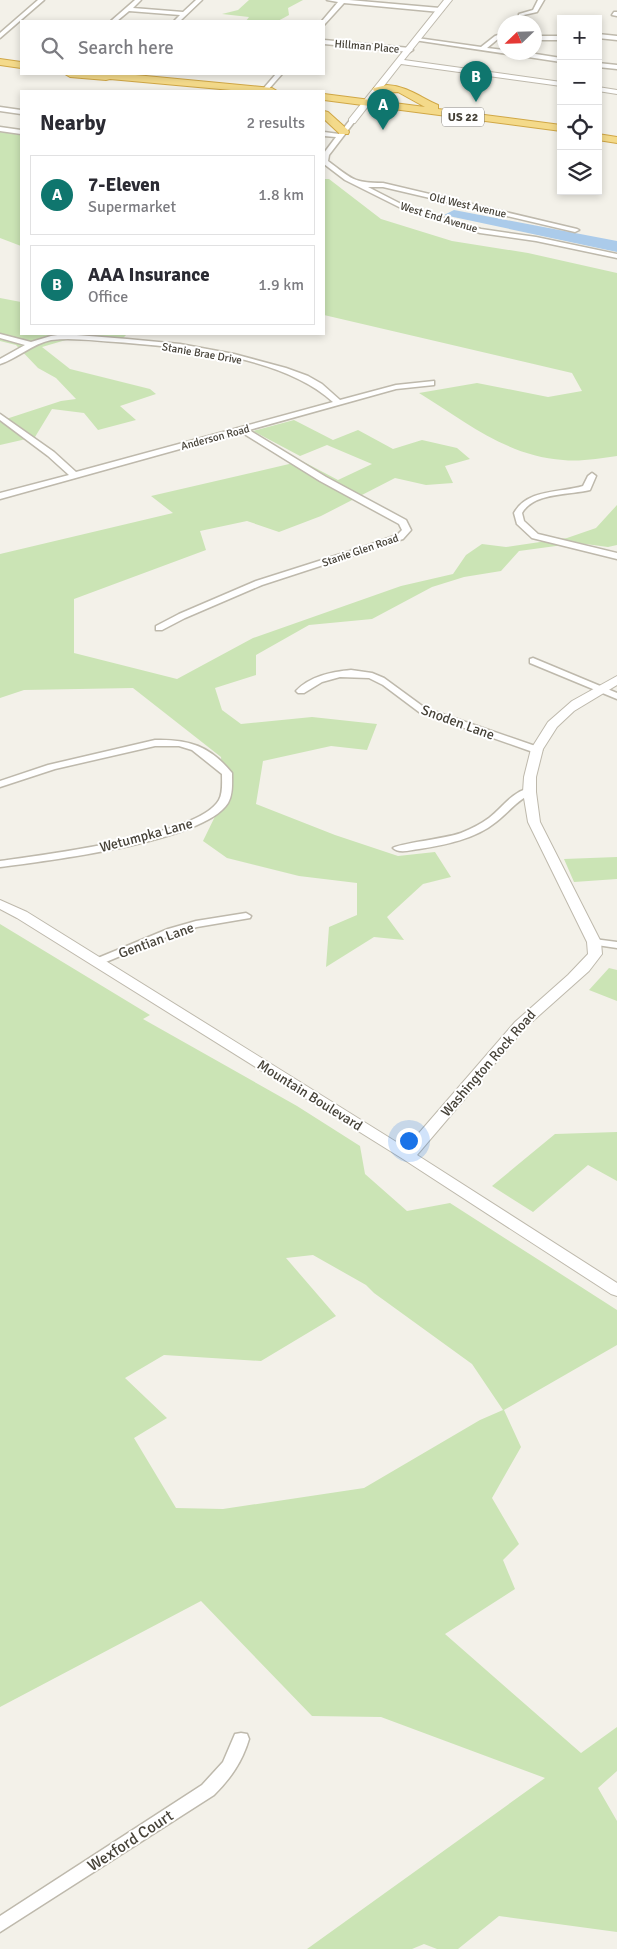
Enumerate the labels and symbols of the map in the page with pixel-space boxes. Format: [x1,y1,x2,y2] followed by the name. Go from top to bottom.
[497,15,542,60] north arrow
[334,37,400,56] street label: Hillman Place
[460,61,492,102] pin: B
[367,89,399,130] pin: A
[442,108,484,126] road number: US 22
[428,190,508,221] street label: Old West Avenue
[399,200,479,235] street label: West End Avenue
[161,340,243,367] street label: Stanie Brae Drive
[179,422,251,453] street label: Anderson Road
[320,531,400,570] street label: Stanie Glen Road
[419,701,497,744] street label: Snoden Lane
[98,815,195,856] street label: Wetumpka Lane
[116,919,196,962] street label: Gentian Lane
[437,1006,539,1120] street label: Washington Rock Road
[254,1056,365,1135] street label: Mountain Boulevard
[396,1128,422,1154] your location
[84,1806,177,1876] street label: Wexford Court

